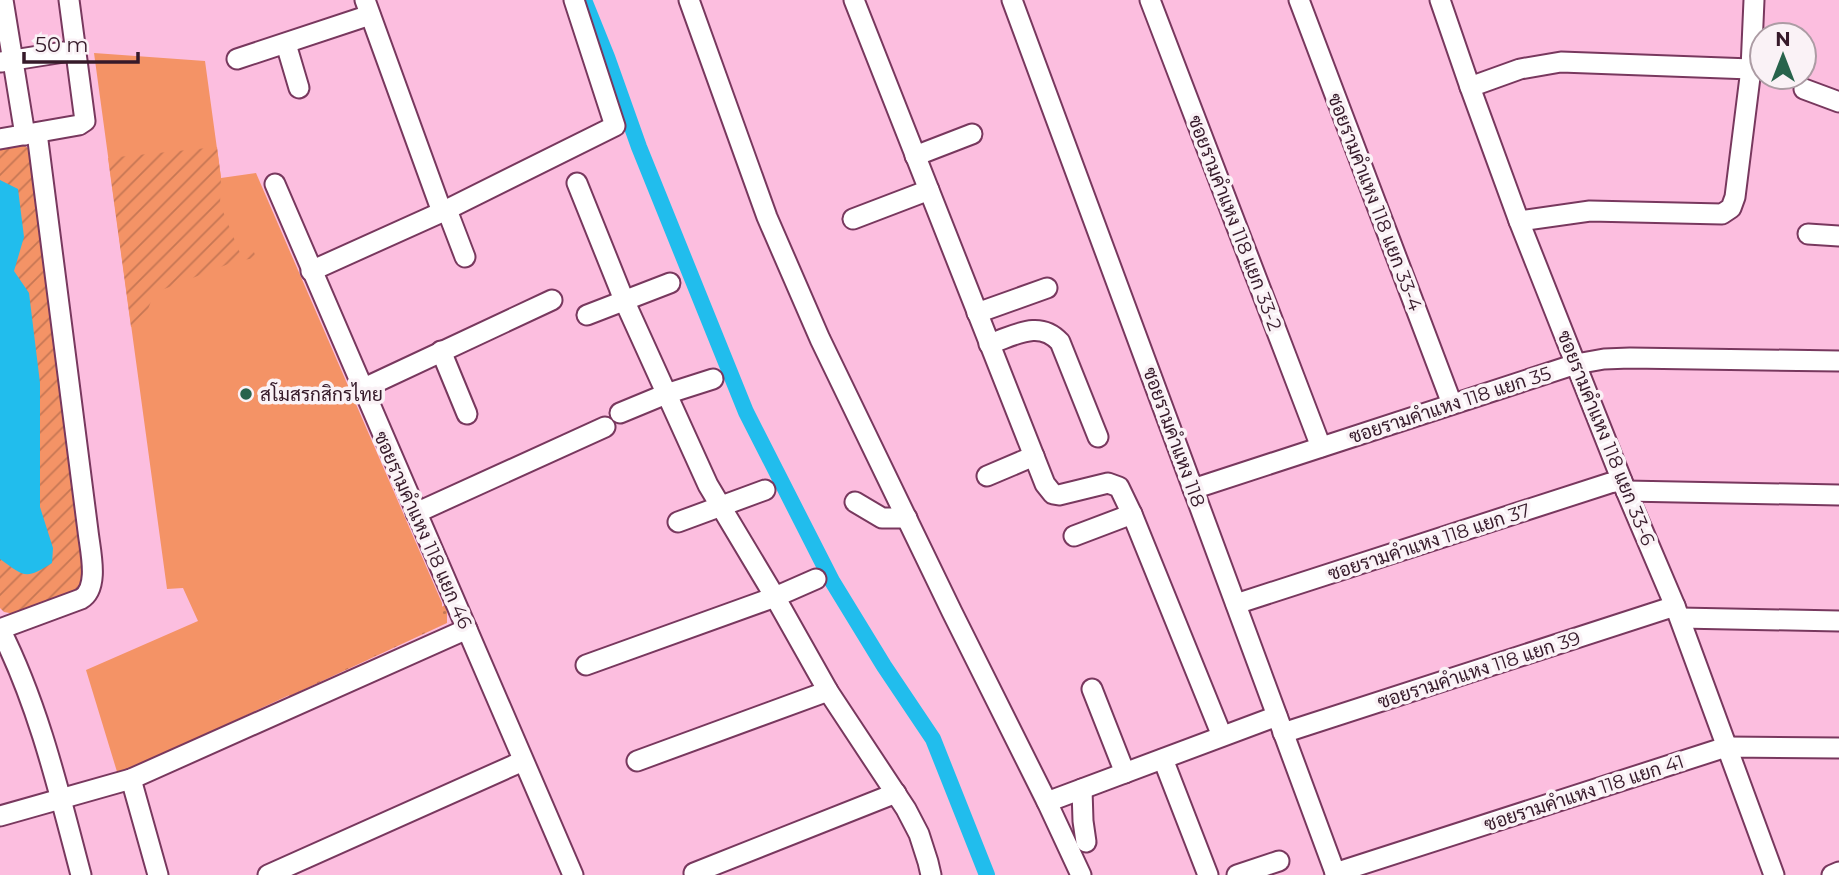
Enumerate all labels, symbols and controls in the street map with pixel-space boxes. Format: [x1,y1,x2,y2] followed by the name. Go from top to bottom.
[24,21,138,65] scale bar
[1748,21,1818,91] north arrow
[1775,28,1791,51] text: N
[35,32,89,57] text: 50 m
[1323,90,1427,314] street label: ซอยรามคำแหง 118 แยก 33-4
[1183,112,1287,334] street label: ซอยรามคำแหง 118 แยก 33-2
[1552,327,1660,549] street label: ซอยรามคำแหง 118 แยก 33-6
[1346,361,1554,449] street label: ซอยรามคำแหง 118 แยก 35
[1138,364,1210,510] street label: ซอยรามคำแหง 118
[260,382,383,406] place label: สโมสรกสิกรไทย
[238,386,254,402] marker: สโมสรกสิกรไทย
[369,428,477,632] street label: ซอยรามคำแหง 118 แยก 46
[1325,498,1533,586] street label: ซอยรามคำแหง 118 แยก 37
[1375,626,1583,714] street label: ซอยรามคำแหง 118 แยก 39
[1481,750,1687,836] street label: ซอยรามคำแหง 118 แยก 41

